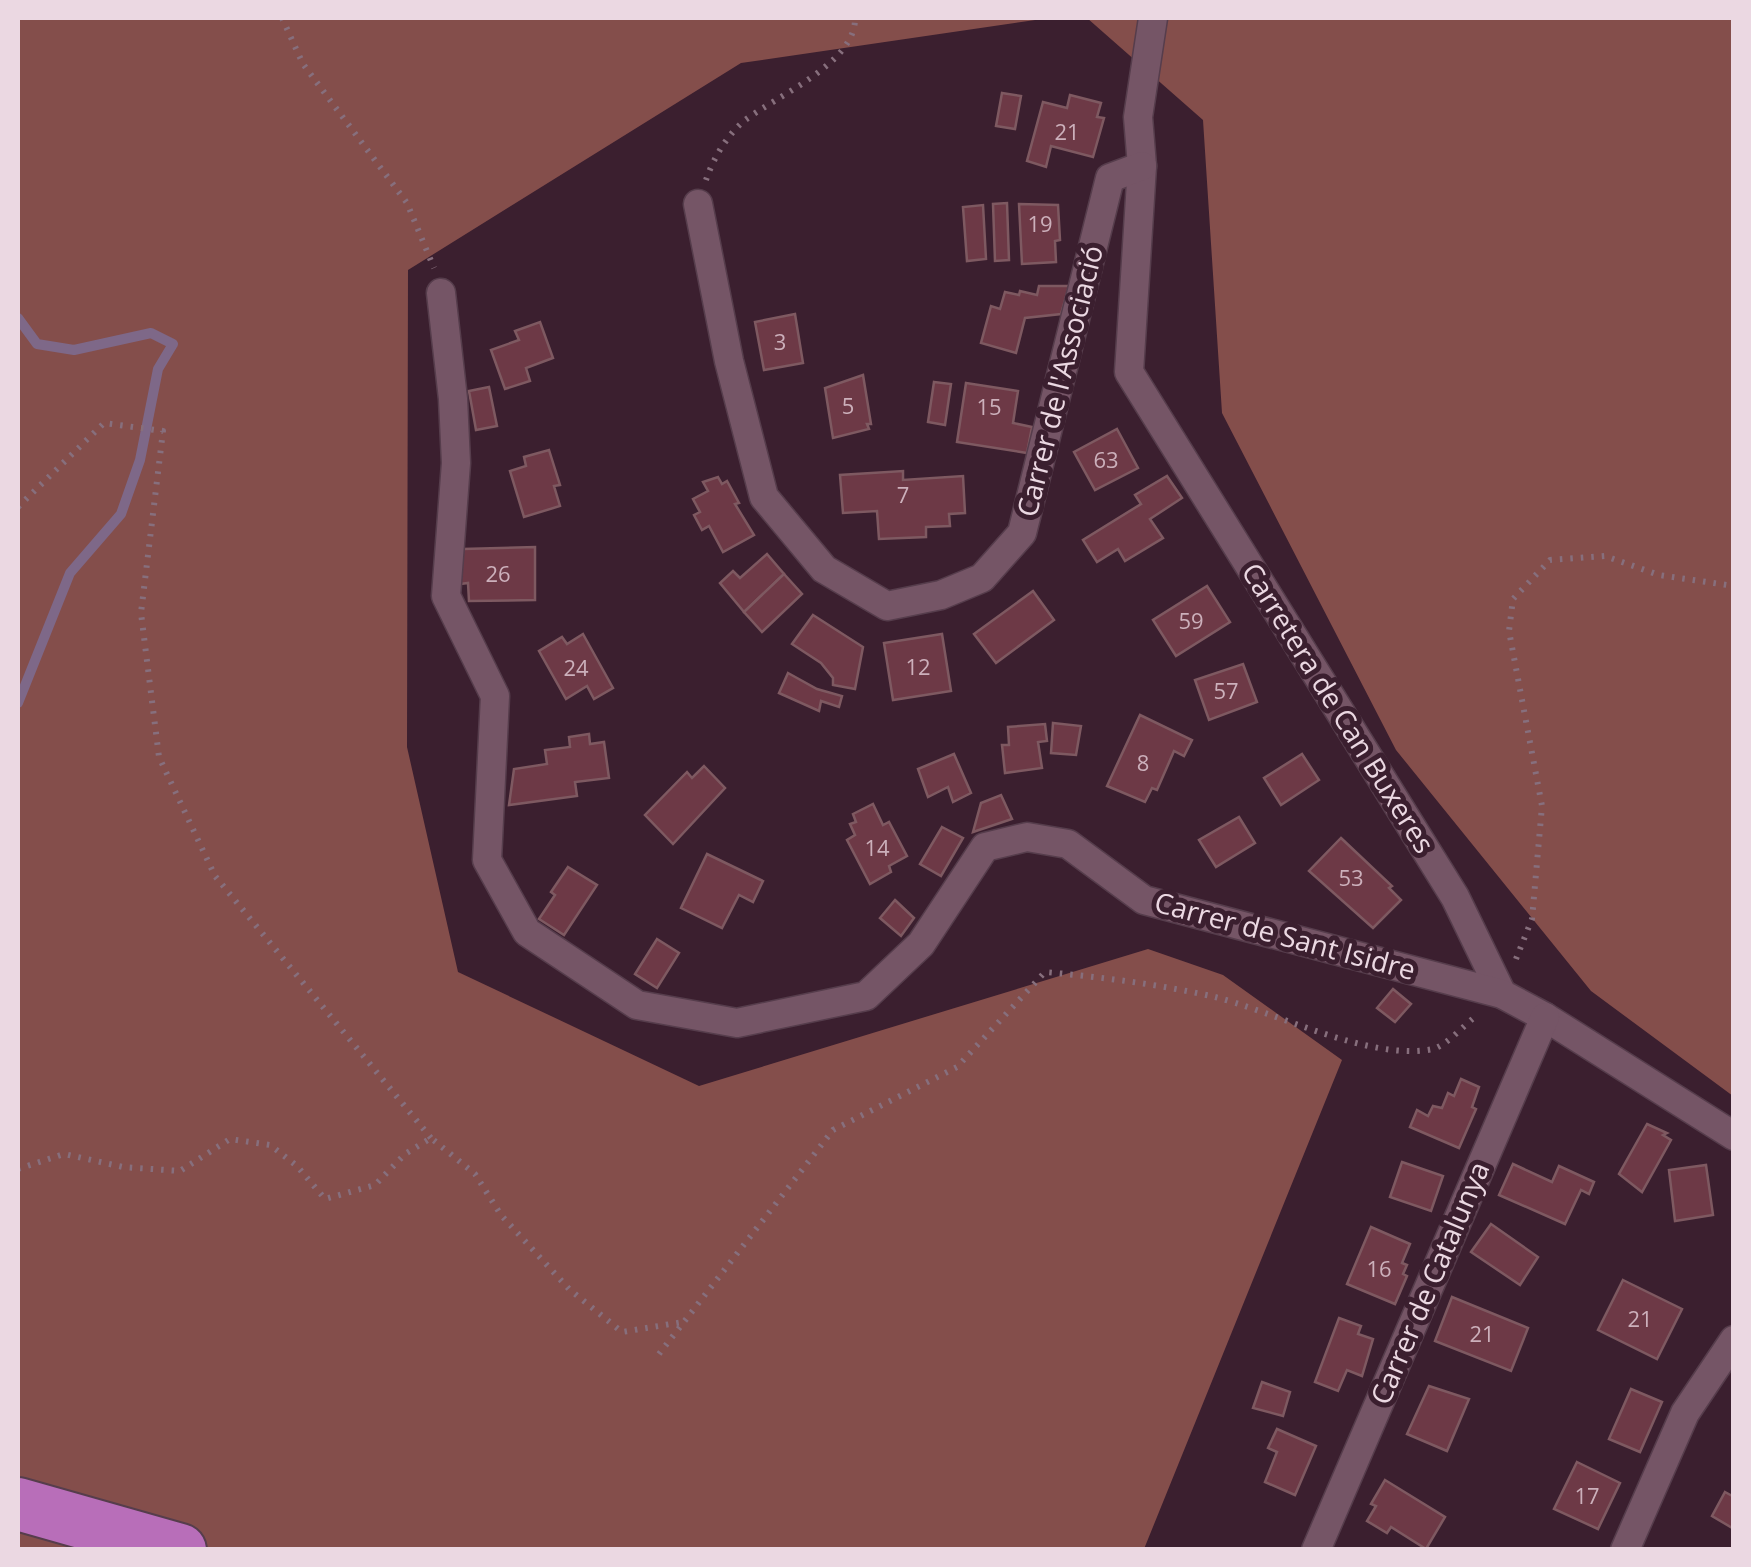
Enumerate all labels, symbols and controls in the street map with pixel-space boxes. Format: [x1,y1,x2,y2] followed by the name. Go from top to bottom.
[1054,116,1080,146] house number: 21
[1027,208,1053,238] house number: 19
[1007,241,1111,520] street label: Carrer de l'Associació
[774,326,786,356] house number: 3
[842,390,854,420] house number: 5
[976,391,1002,421] house number: 15
[1093,444,1119,474] house number: 63
[897,479,909,509] house number: 7
[1234,555,1444,860] street label: Carretera de Can Buxeres
[485,558,511,588] house number: 26
[1178,605,1204,635] house number: 59
[905,651,931,681] house number: 12
[563,652,589,682] house number: 24
[1213,675,1239,705] house number: 57
[1137,747,1149,777] house number: 8
[864,832,890,862] house number: 14
[1338,862,1364,892] house number: 53
[1151,882,1420,988] street label: Carrer de Sant Isidre
[1361,1155,1497,1410] street label: Carrer de Catalunya
[1366,1253,1392,1283] house number: 16
[1627,1303,1653,1333] house number: 21
[1469,1318,1495,1348] house number: 21
[1574,1480,1600,1510] house number: 17

